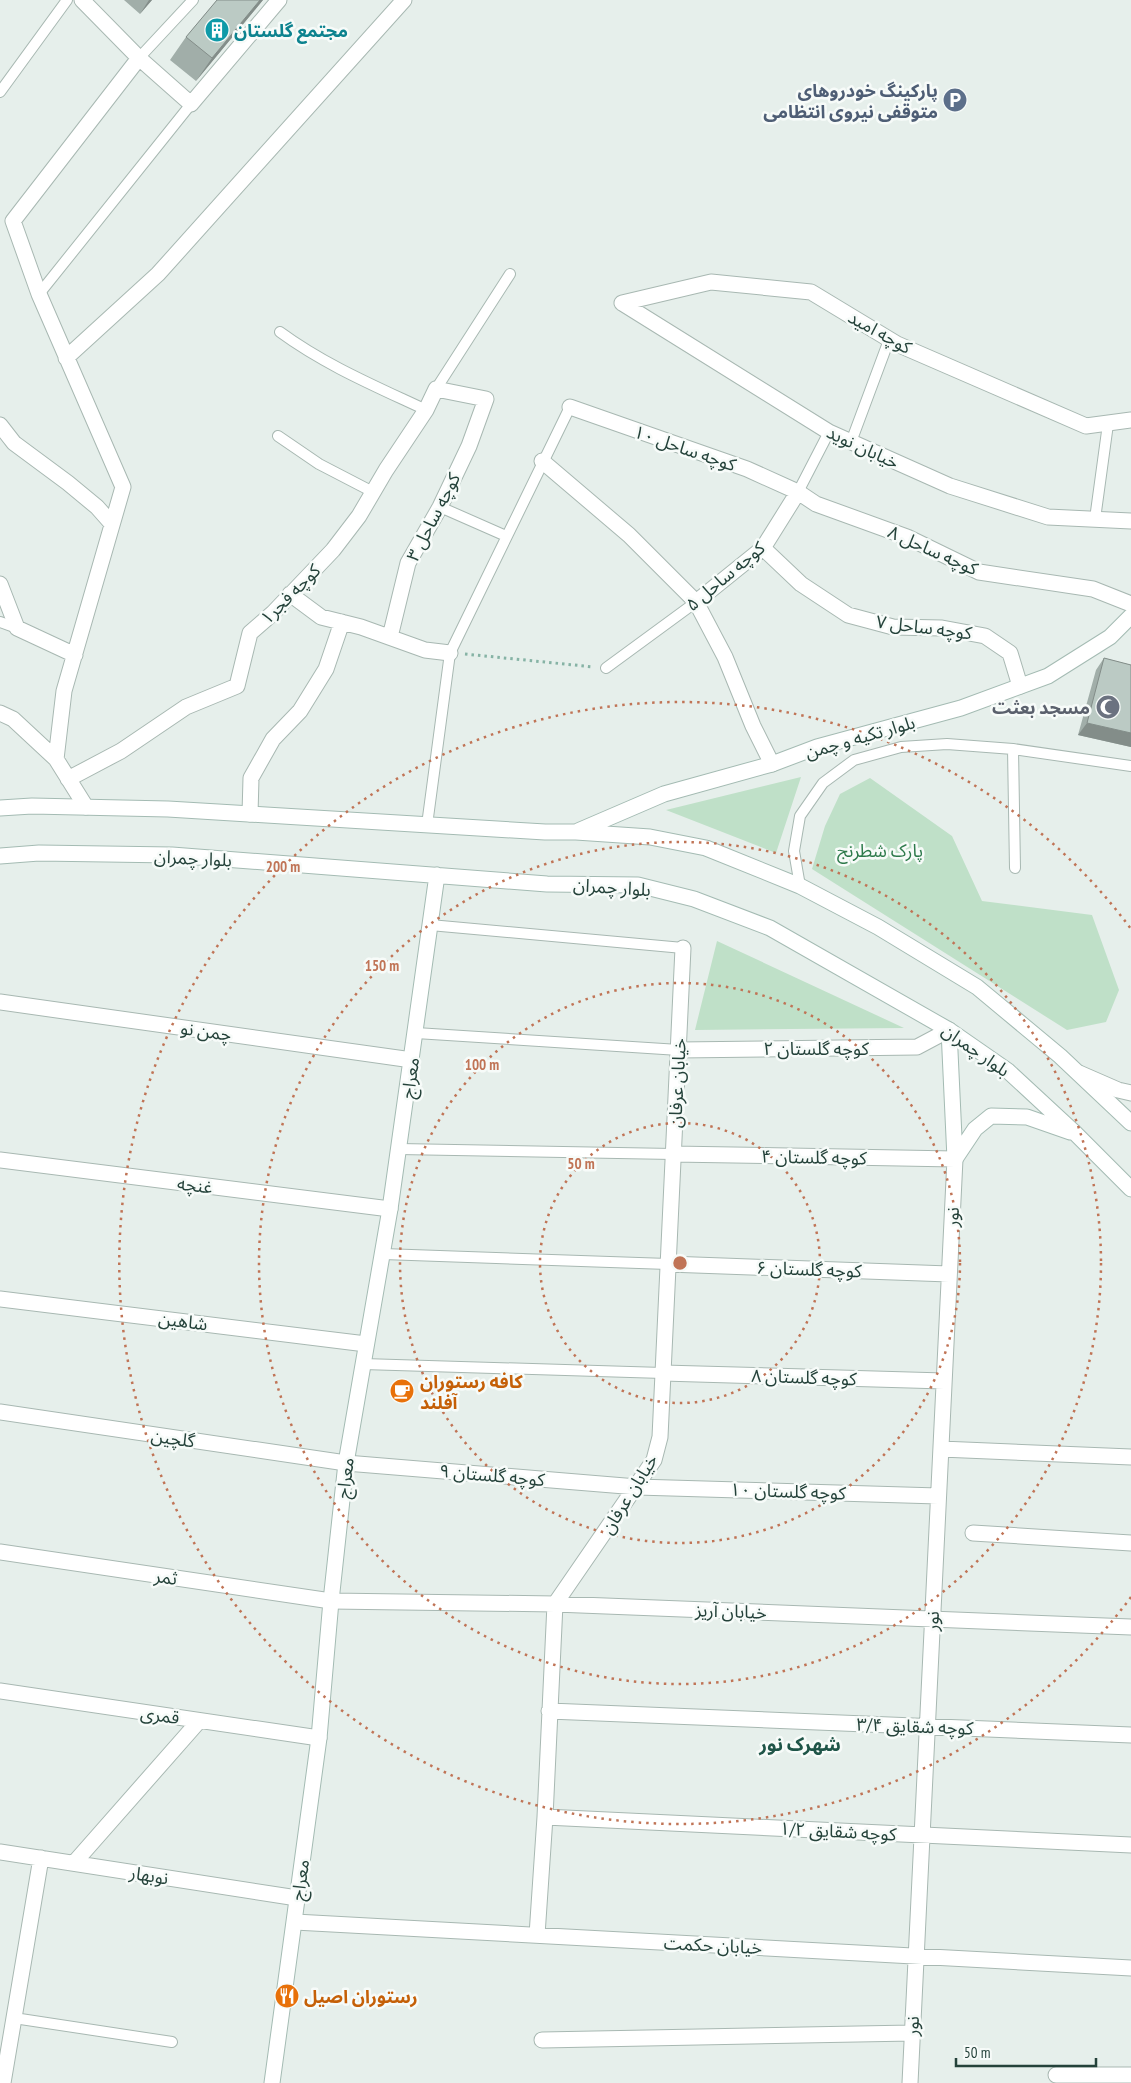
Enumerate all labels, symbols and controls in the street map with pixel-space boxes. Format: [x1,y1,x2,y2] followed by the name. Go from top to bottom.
[204,17,230,43] building icon: مجتمع گلستان
[234,19,348,44] place label: مجتمع گلستان
[763,79,938,123] place label: پارکینگ خودروهای متوقفی نیروی انتظامی
[942,87,968,113] parking icon: پارکینگ خودروهای متوقفی نیروی انتظامی
[844,305,916,359] street label: کوچه امید
[631,420,740,476] street label: کوچه ساحل ۱۰
[823,420,903,474] street label: خیابان نوید
[401,468,465,565] street label: کوچه ساحل ۳
[884,520,982,580] street label: کوچه ساحل ۸
[681,536,770,616] street label: کوچه ساحل ۵
[255,559,325,629] street label: کوچه فجر۱
[875,610,974,644] street label: کوچه ساحل ۷
[1095,694,1121,720] mosque icon: مسجد بعثت
[992,696,1090,719] place label: مسجد بعثت
[802,710,918,764] street label: بلوار تکیه و چمن
[837,839,923,864] park label: پارک شطرنج
[154,844,232,872] street label: بلوار چمران
[266,857,300,876] text: 200 m
[572,873,652,901] street label: بلوار چمران
[365,956,399,975] text: 150 m
[179,1016,233,1046] street label: چمن نو
[938,1018,1014,1082] street label: بلوار چمران
[663,1037,691,1129] street label: خیابان عرفان
[763,1037,869,1060] street label: کوچه گلستان ۲
[465,1055,499,1074] text: 100 m
[396,1056,426,1100] street label: معراج
[761,1145,868,1169] street label: کوچه گلستان ۴
[567,1154,595,1173] text: 50 m
[176,1171,214,1199] street label: غنچه
[940,1206,964,1229] street label: نور
[671,1254,689,1272] centre of rings
[756,1256,863,1282] street label: کوچه گلستان ۶
[157,1307,209,1335] street label: شاهین
[751,1364,858,1390] street label: کوچه گلستان ۸
[420,1370,523,1414] place label: کافه رستوران آفلند
[389,1378,415,1404] cafe icon: کافه رستوران آفلند
[150,1424,197,1453] street label: گلچین
[595,1450,663,1538] street label: خیابان عرفان
[331,1456,361,1500] street label: معراج
[438,1459,546,1491] street label: کوچه گلستان ۹
[730,1477,847,1505] street label: کوچه گلستان ۱۰
[152,1564,179,1590] street label: ثمر
[694,1598,767,1624] street label: خیابان آریز
[920,1610,944,1633] street label: نور
[139,1701,181,1729] street label: قمری
[856,1712,974,1740] street label: کوچه شقایق ۳/۴
[758,1732,841,1756] district label: شهرک نور
[779,1816,898,1846] street label: کوچه شقایق ۱/۲
[286,1858,316,1902] street label: معراج
[127,1860,170,1889] street label: نوبهار
[663,1931,763,1959] street label: خیابان حکمت
[274,1983,300,2009] restaurant icon: رستوران اصیل
[304,1985,418,2008] place label: رستوران اصیل
[900,2015,924,2038] street label: نور
[956,2036,1096,2068] scale bar
[964,2043,990,2062] text: 50 m

